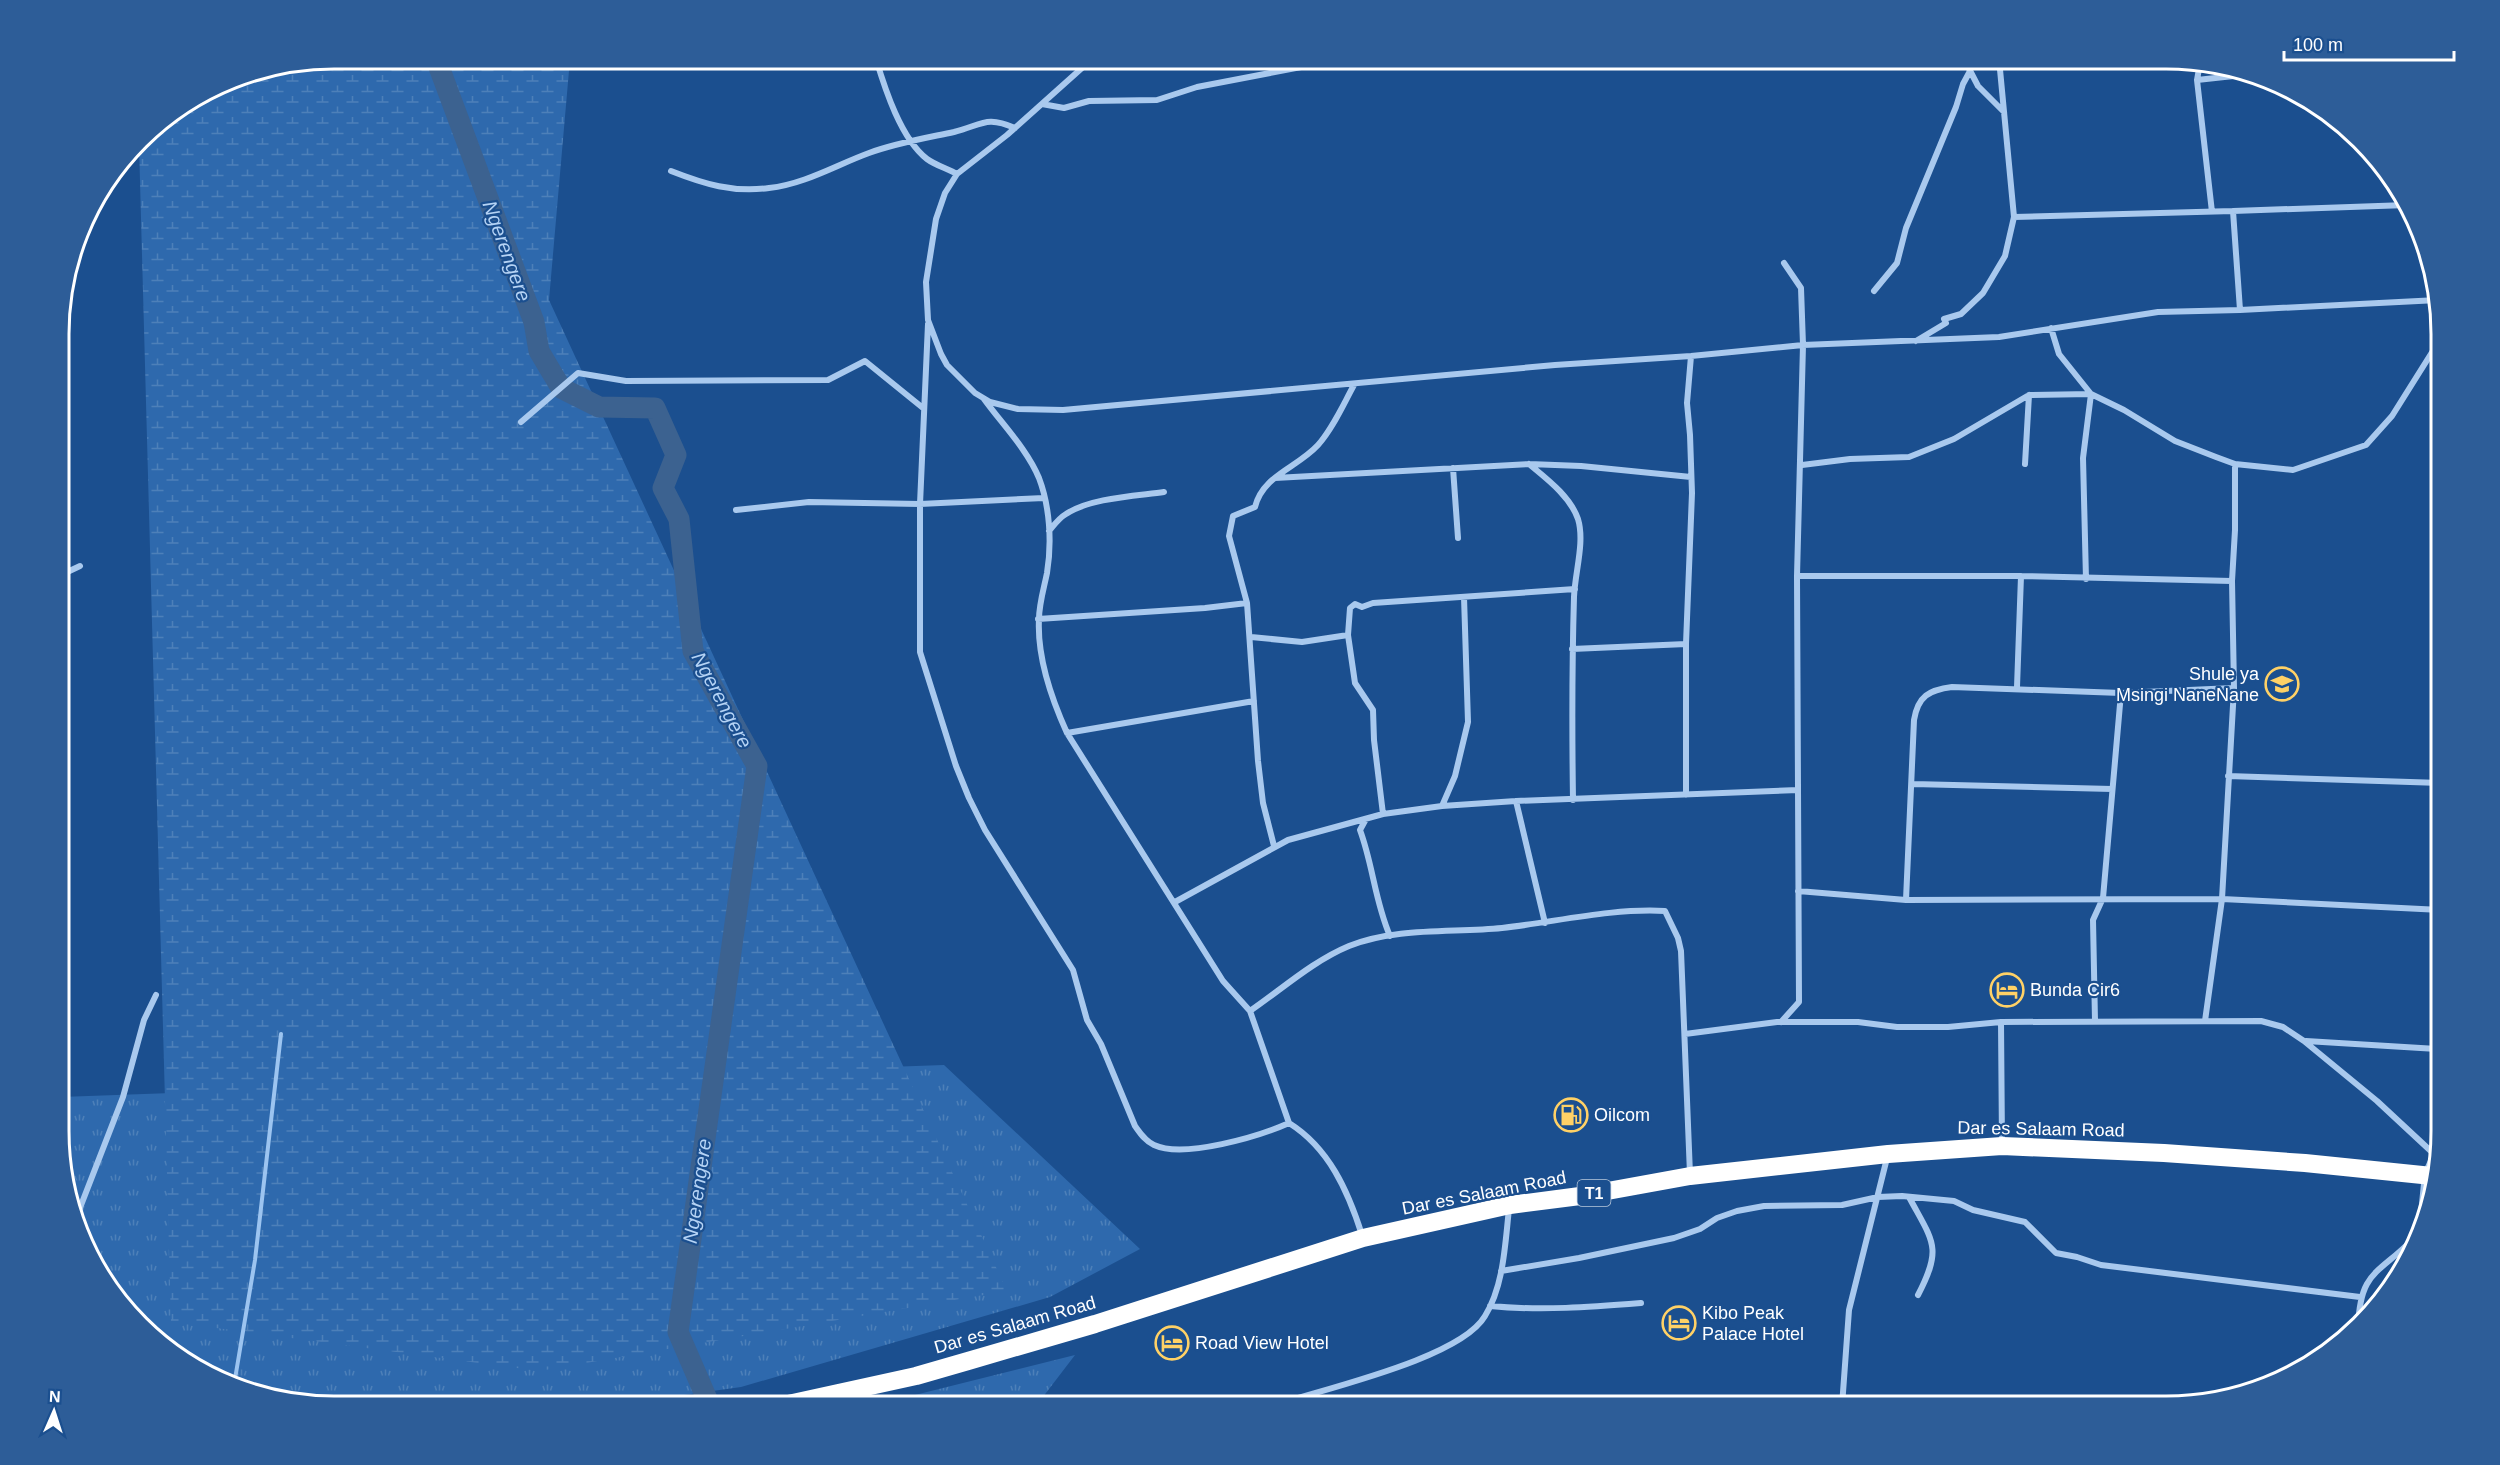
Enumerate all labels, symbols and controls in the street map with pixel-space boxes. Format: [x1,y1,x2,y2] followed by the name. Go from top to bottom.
[2284,24,2454,62] scale bar
[2293,35,2343,55] text: 100 m
[479,198,535,304] water label: Ngerengere
[687,648,757,752] water label: Ngerengere
[2116,664,2260,705] place label: Shule ya Msingi NaneNane
[2264,666,2300,702] school or university icon: Shule ya Msingi NaneNane
[1989,972,2025,1008] hotel icon: Bunda Cir6
[2030,980,2120,1000] place label: Bunda Cir6
[1553,1097,1589,1133] fuel station icon: Oilcom
[1594,1105,1650,1125] place label: Oilcom
[1957,1118,2125,1140] street label: Dar es Salaam Road
[679,1137,715,1245] water label: Ngerengere
[1400,1167,1568,1219] street label: Dar es Salaam Road
[1578,1180,1610,1206] road number: T1
[932,1292,1098,1358] street label: Dar es Salaam Road
[1702,1303,1804,1344] place label: Kibo Peak Palace Hotel
[1661,1305,1697,1341] hotel icon: Kibo Peak Palace Hotel
[1154,1325,1190,1361] hotel icon: Road View Hotel
[1195,1333,1329,1353] place label: Road View Hotel
[24,1381,84,1441] north arrow
[49,1388,61,1405] text: N

